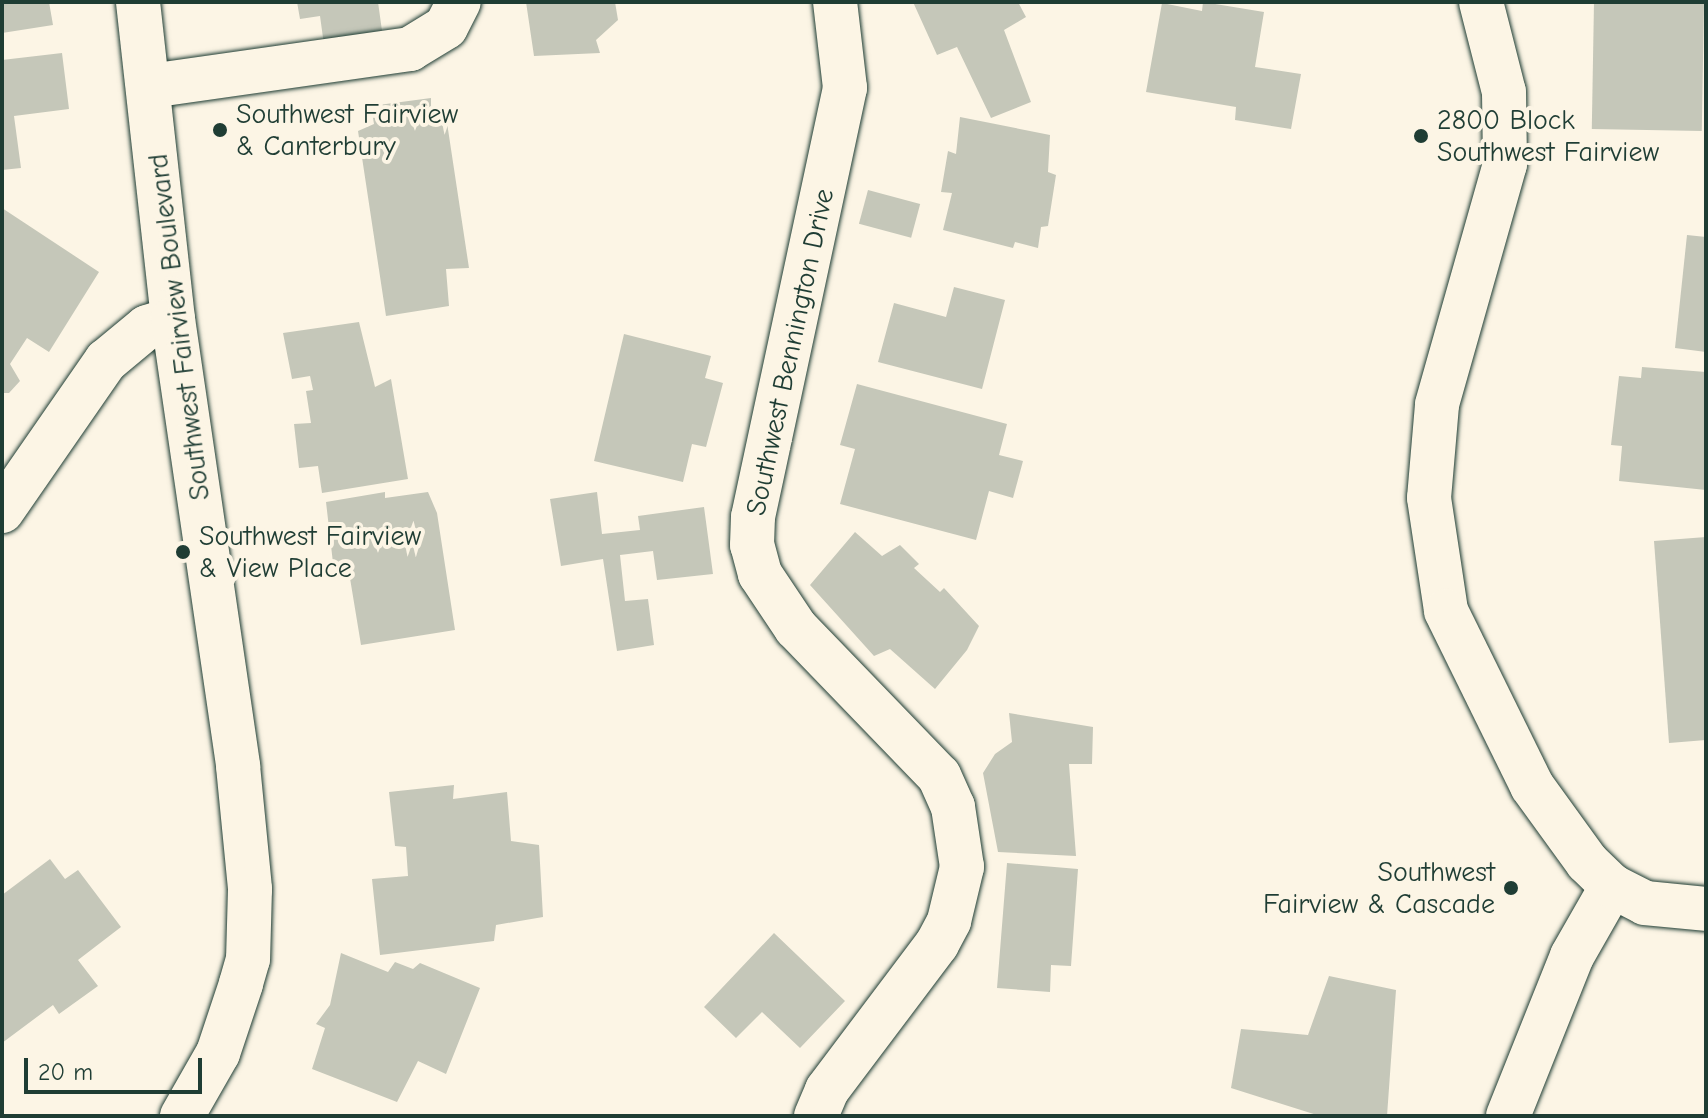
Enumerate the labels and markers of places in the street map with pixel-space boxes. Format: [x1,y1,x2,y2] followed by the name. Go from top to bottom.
[236,97,458,163] place label: Southwest Fairview & Canterbury
[1437,103,1659,169] place label: 2800 Block Southwest Fairview
[211,121,229,139] marker: Southwest Fairview & Canterbury
[1412,127,1430,145] marker: 2800 Block Southwest Fairview
[199,519,421,585] place label: Southwest Fairview & View Place
[174,543,192,561] marker: Southwest Fairview & View Place
[1263,855,1495,921] place label: Southwest Fairview & Cascade
[1502,879,1520,897] marker: Southwest Fairview & Cascade

